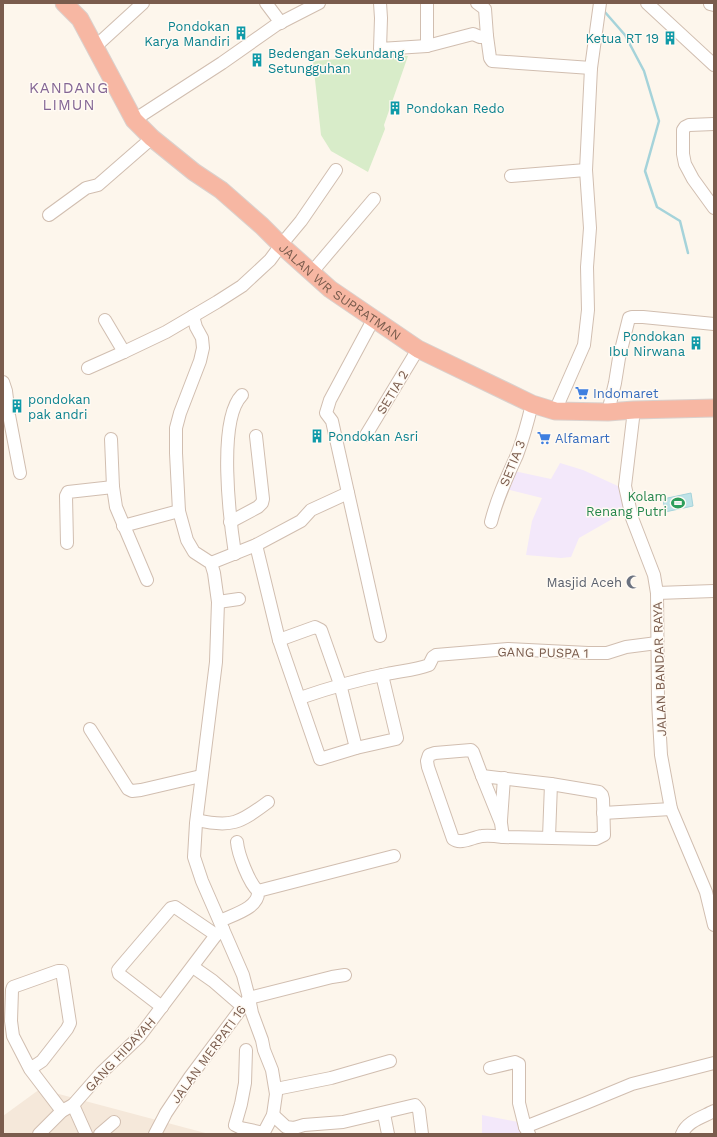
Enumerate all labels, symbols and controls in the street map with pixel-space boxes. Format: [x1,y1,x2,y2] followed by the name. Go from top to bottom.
[144,19,230,49] place label: Pondokan Karya Mandiri
[233,25,249,41] building icon: Pondokan Karya Mandiri
[662,30,678,46] building icon: Ketua RT 19
[586,31,659,46] place label: Ketua RT 19
[268,46,404,76] place label: Bedengan Sekundang Setungguhan
[249,52,265,68] building icon: Bedengan Sekundang Setungguhan
[29,79,109,114] district label: KANDANG LIMUN
[387,100,403,116] building icon: Pondokan Redo
[406,101,505,116] place label: Pondokan Redo
[276,240,404,343] street label: JALAN WR SUPRATMAN
[609,329,686,359] place label: Pondokan Ibu Nirwana
[688,335,704,351] building icon: Pondokan Ibu Nirwana
[374,368,411,417] street label: SETIA 2
[574,385,590,401] supermarket icon: Indomaret
[593,386,659,401] place label: Indomaret
[28,392,91,422] place label: pondokan pak andri
[9,398,25,414] building icon: pondokan pak andri
[309,428,325,444] building icon: Pondokan Asri
[328,429,418,444] place label: Pondokan Asri
[536,430,552,446] supermarket icon: Alfamart
[555,431,610,446] place label: Alfamart
[496,438,528,488] street label: SETIA 3
[586,489,667,519] place label: Kolam Renang Putri
[670,495,686,511] sports icon: Kolam Renang Putri
[625,574,641,590] mosque icon: Masjid Aceh
[546,575,622,590] place label: Masjid Aceh
[650,601,669,737] street label: JALAN BANDAR RAYA
[497,644,589,661] street label: GANG PUSPA 1
[168,1002,249,1106] street label: JALAN MERPATI 16
[82,1014,159,1095] street label: GANG HIDAYAH

